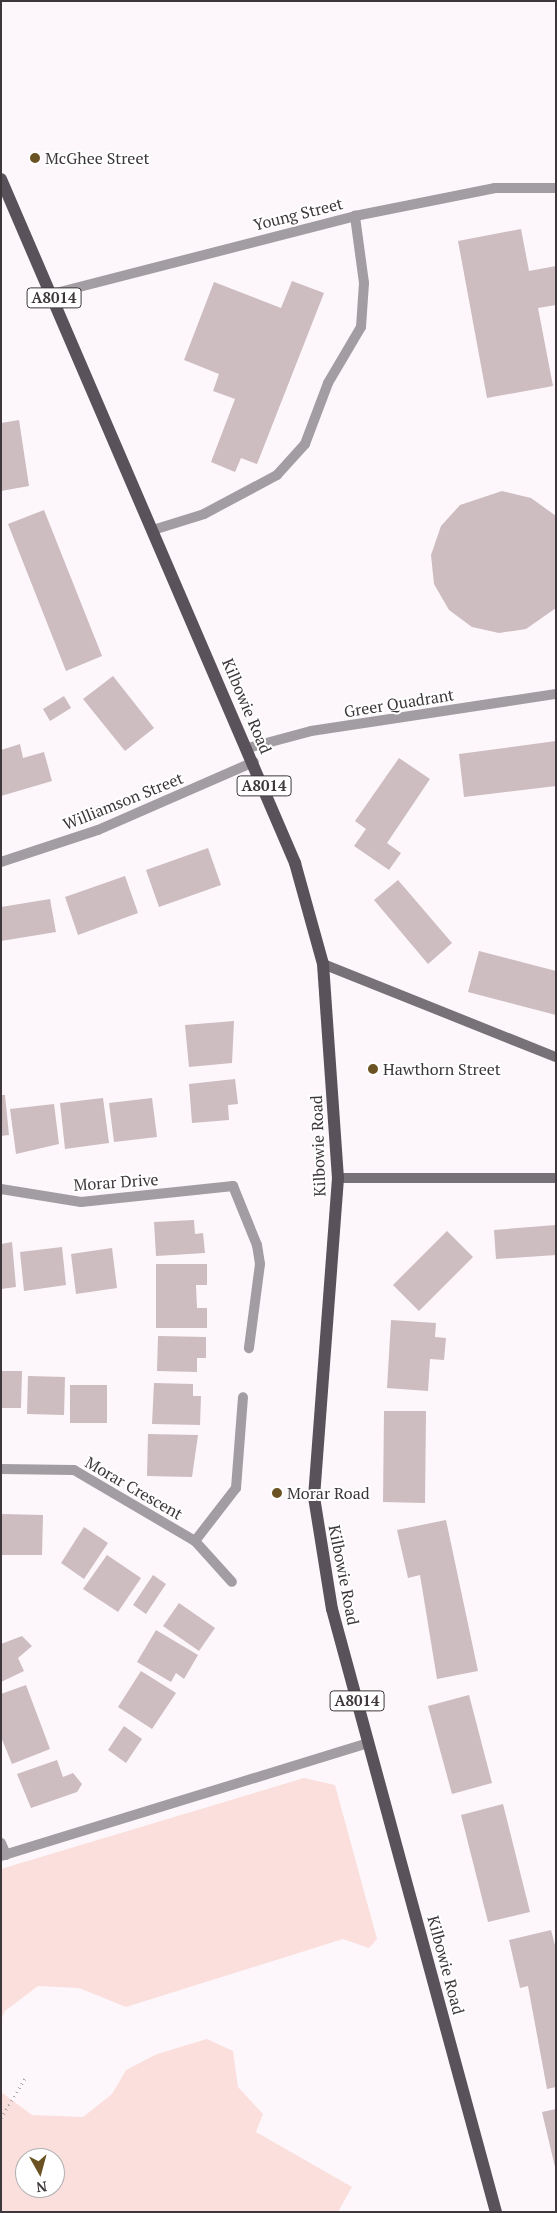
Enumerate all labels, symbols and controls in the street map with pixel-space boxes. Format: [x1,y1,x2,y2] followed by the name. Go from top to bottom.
[45,148,149,168] place label: McGhee Street
[29,152,41,164] marker: McGhee Street
[251,194,345,234] street label: Young Street
[27,286,82,310] road number: A8014
[218,656,276,756] street label: Kilbowie Road
[343,685,455,721] street label: Greer Quadrant
[60,768,186,834] street label: Williamson Street
[236,774,292,798] road number: A8014
[383,1059,501,1079] place label: Hawthorn Street
[367,1063,379,1075] marker: Hawthorn Street
[307,1095,329,1197] street label: Kilbowie Road
[73,1169,159,1195] street label: Morar Drive
[82,1452,186,1524] street label: Morar Crescent
[287,1483,370,1503] place label: Morar Road
[271,1487,283,1499] marker: Morar Road
[325,1523,363,1627] street label: Kilbowie Road
[330,1688,384,1714] road number: A8014
[424,1914,468,2016] street label: Kilbowie Road
[15,2148,65,2198] north arrow
[35,2177,48,2197] text: N

